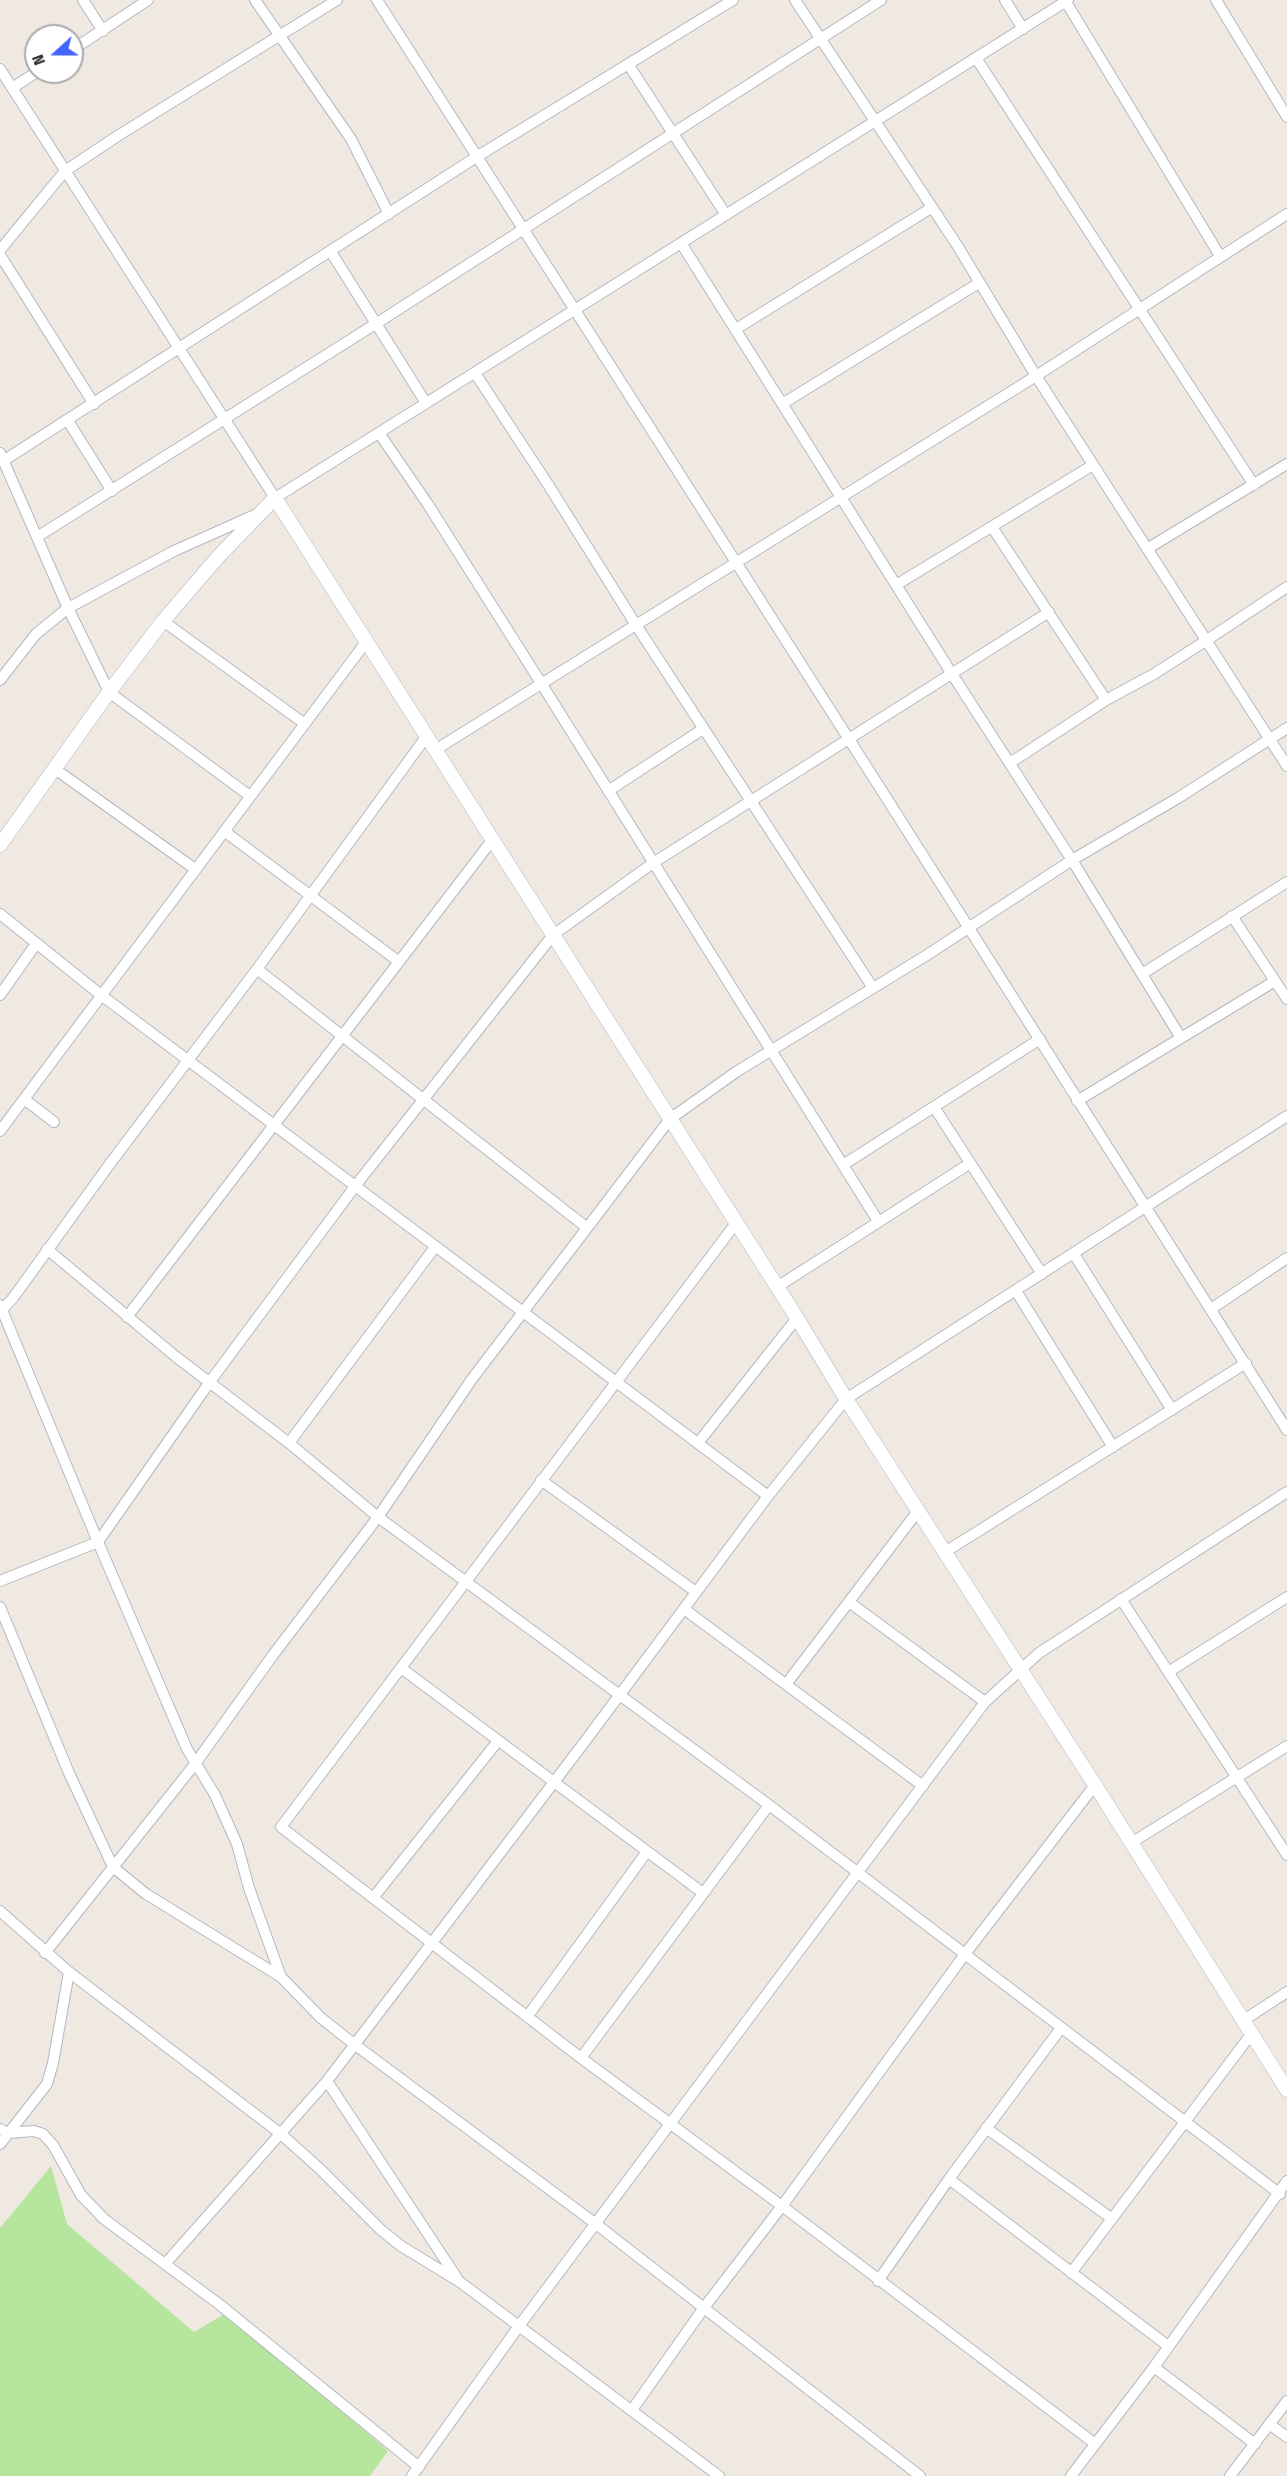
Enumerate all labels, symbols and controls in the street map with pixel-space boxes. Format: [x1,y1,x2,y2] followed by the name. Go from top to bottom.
[24,24,84,84] north arrow
[28,52,49,68] text: N

